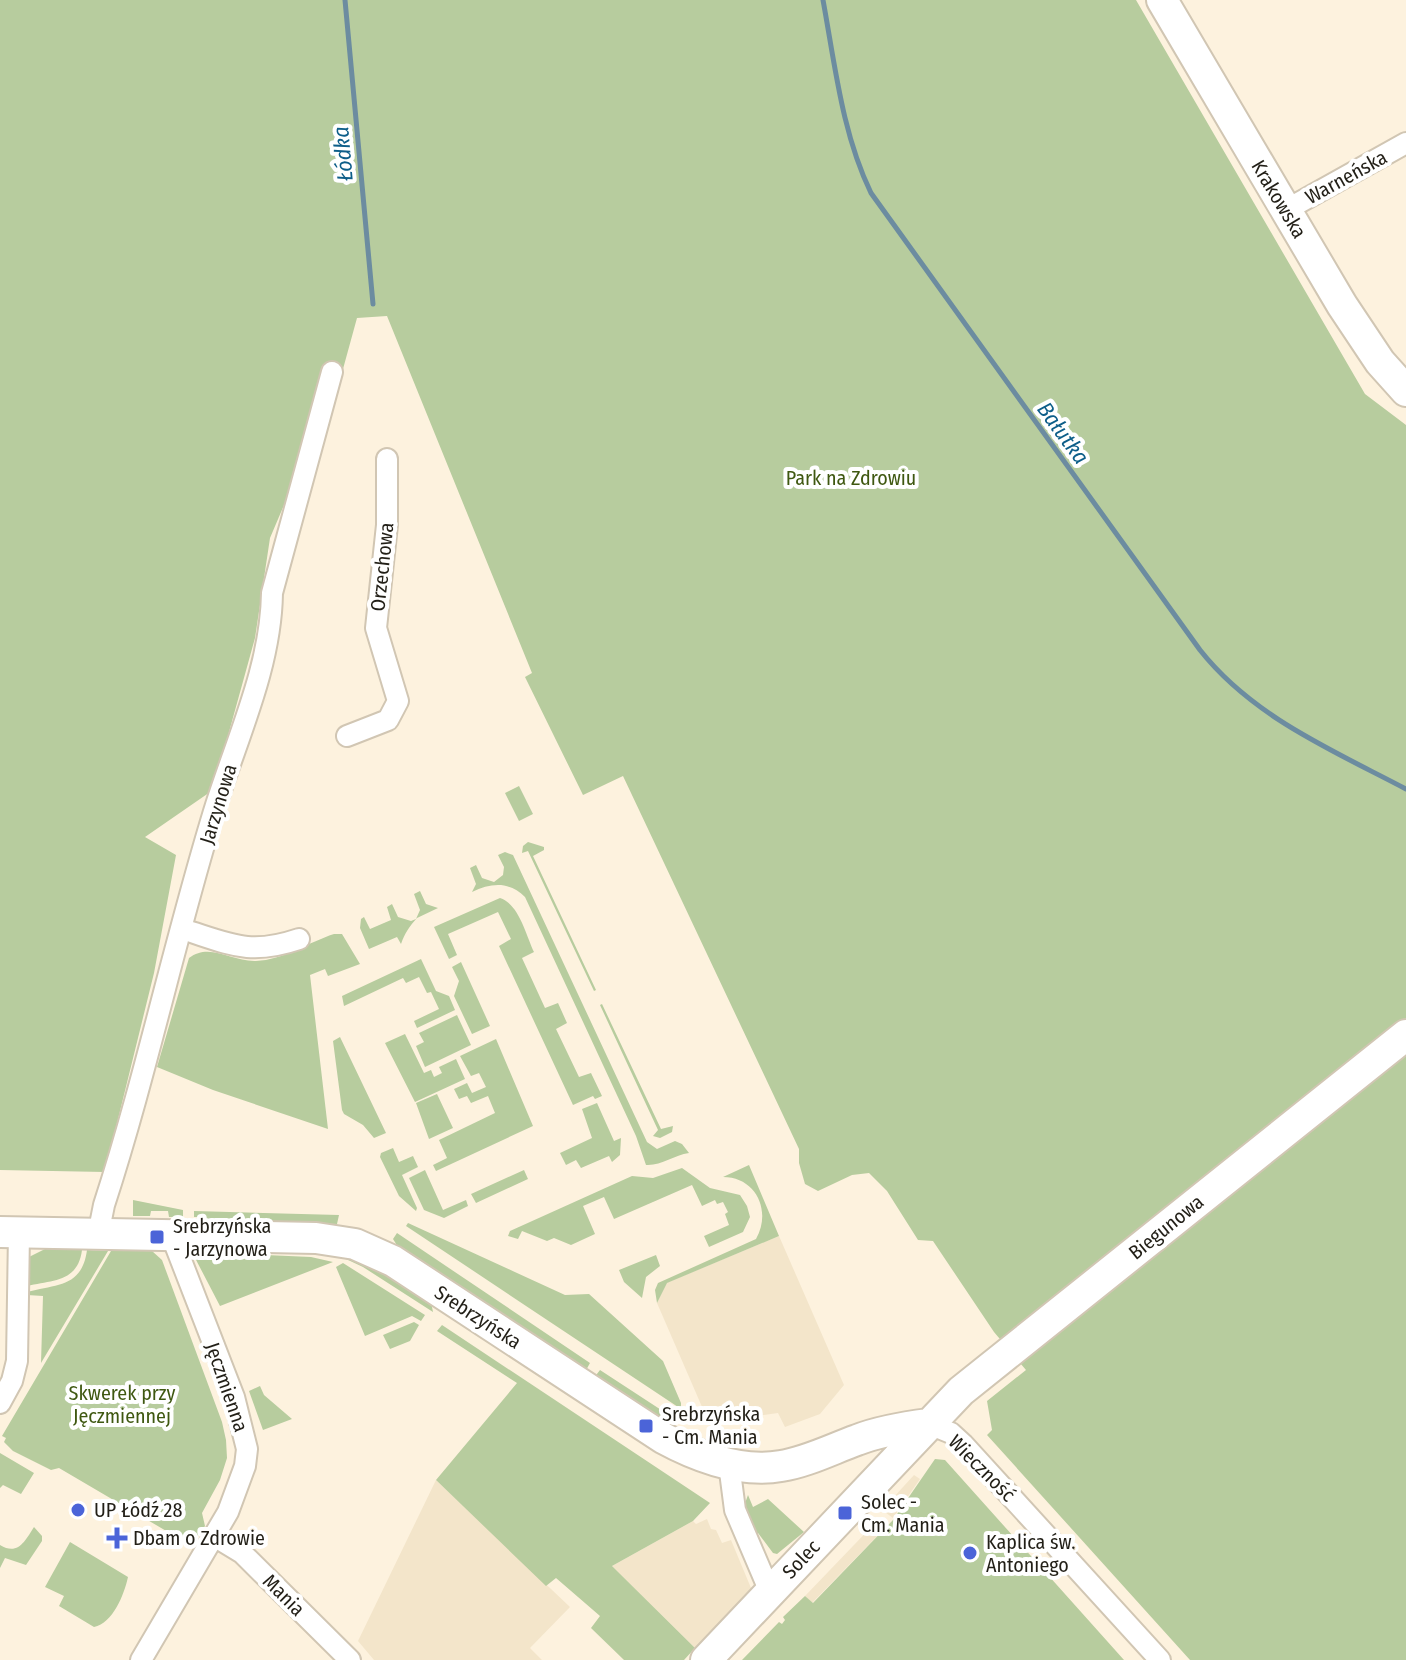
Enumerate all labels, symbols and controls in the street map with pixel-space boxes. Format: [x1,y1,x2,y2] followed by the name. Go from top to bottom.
[327,125,359,183] water label: Łódka
[1301,145,1391,209] street label: Warneńska
[1246,156,1312,242] street label: Krakowska
[1031,397,1095,469] water label: Bałutka
[786,466,916,490] park label: Park na Zdrowiu
[365,521,399,613] street label: Orzechowa
[194,761,242,847] street label: Jarzynowa
[1124,1190,1208,1264] street label: Biegunowa
[173,1214,271,1261] place label: Srebrzyńska - Jarzynowa
[148,1228,166,1246] marker: Srebrzyńska - Jarzynowa
[430,1280,526,1354] street label: Srebrzyńska
[201,1339,253,1435] street label: Jęczmienna
[69,1381,175,1428] park label: Skwerek przy Jęczmiennej
[662,1402,760,1449] place label: Srebrzyńska - Cm. Mania
[637,1417,655,1435] marker: Srebrzyńska - Cm. Mania
[944,1430,1021,1507] street label: Wieczność
[861,1490,945,1537] place label: Solec - Cm. Mania
[94,1498,182,1522] place label: UP Łódź 28
[69,1501,87,1519] marker: UP Łódź 28
[836,1504,854,1522] marker: Solec - Cm. Mania
[133,1526,265,1550] place label: Dbam o Zdrowie
[108,1529,126,1547] marker: Dbam o Zdrowie
[986,1530,1075,1577] place label: Kaplica św. Antoniego
[777,1534,825,1583] street label: Solec
[961,1544,979,1562] marker: Kaplica św. Antoniego
[258,1569,310,1621] street label: Mania

